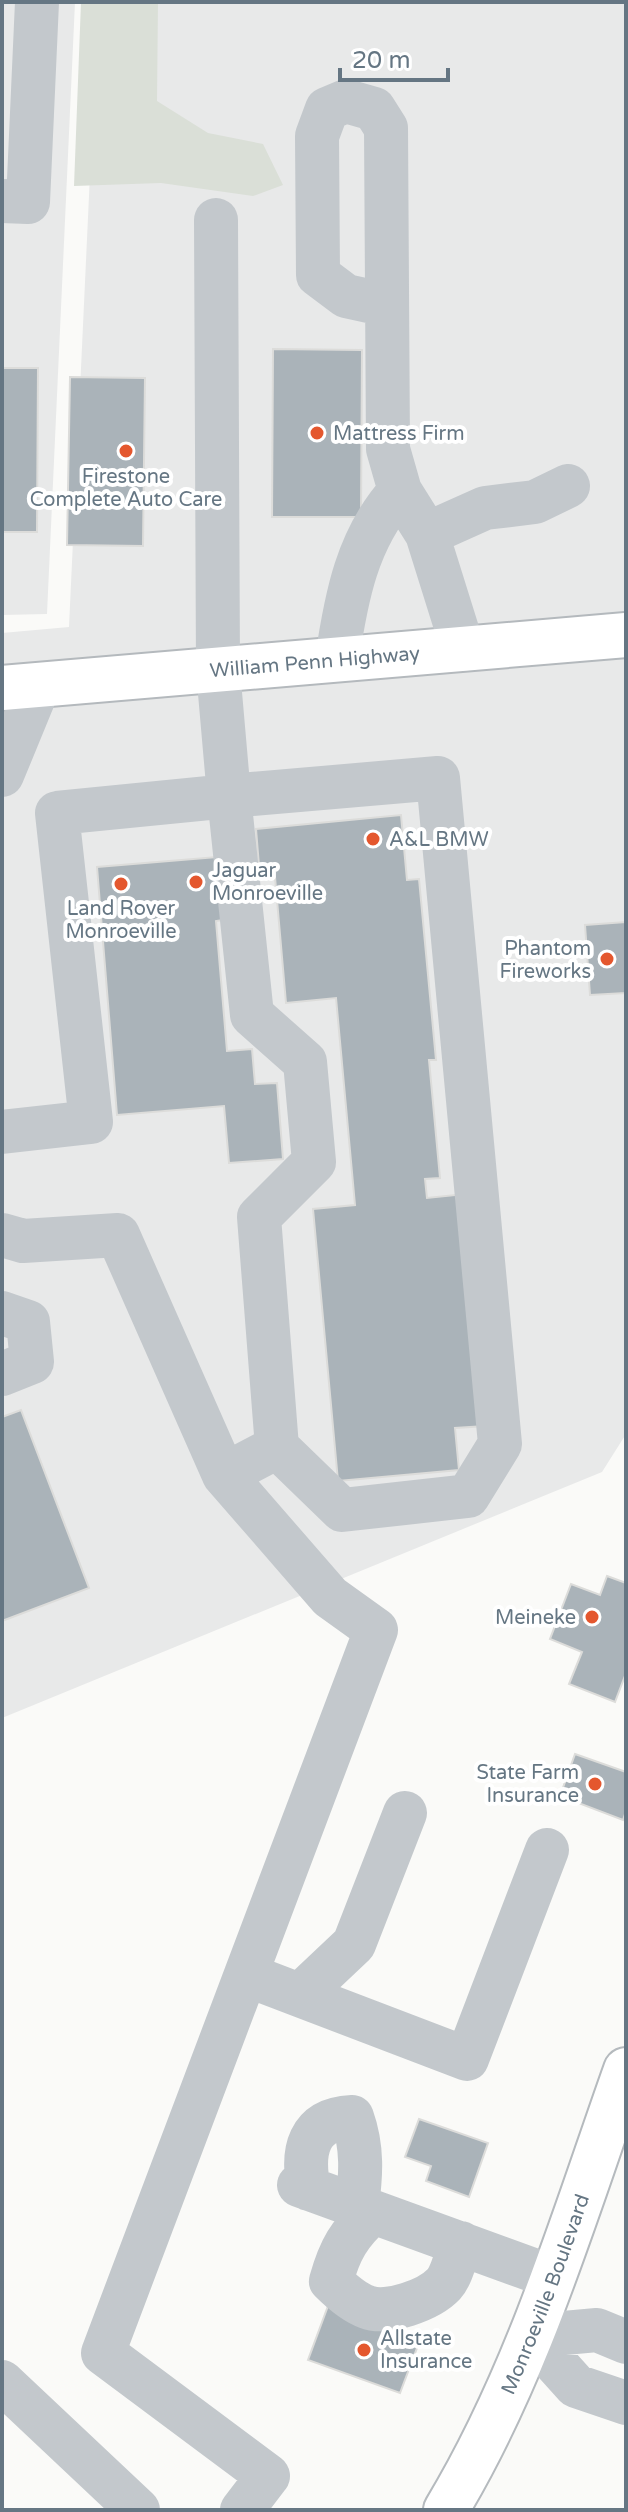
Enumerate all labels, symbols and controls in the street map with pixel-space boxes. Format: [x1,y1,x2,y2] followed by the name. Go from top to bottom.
[340,32,448,82] scale bar
[352,46,410,75] text: 20 m
[333,422,465,446] place label: Mattress Firm
[308,424,326,442] marker: Mattress Firm
[117,442,135,460] marker: Firestone Complete Auto Care
[30,465,222,512] place label: Firestone Complete Auto Care
[209,642,421,683] street label: William Penn Highway
[389,828,489,852] place label: A&L BMW
[364,830,382,848] marker: A&L BMW
[212,859,323,906] place label: Jaguar Monroeville
[187,873,205,891] marker: Jaguar Monroeville
[112,875,130,893] marker: Land Rover Monroeville
[66,897,176,944] place label: Land Rover Monroeville
[500,937,591,984] place label: Phantom Fireworks
[598,950,616,968] marker: Phantom Fireworks
[495,1606,576,1630] place label: Meineke
[583,1608,601,1626] marker: Meineke
[477,1761,579,1808] place label: State Farm Insurance
[586,1775,604,1793] marker: State Farm Insurance
[497,2191,595,2398] street label: Monroeville Boulevard
[380,2327,472,2374] place label: Allstate Insurance
[355,2341,373,2359] marker: Allstate Insurance

